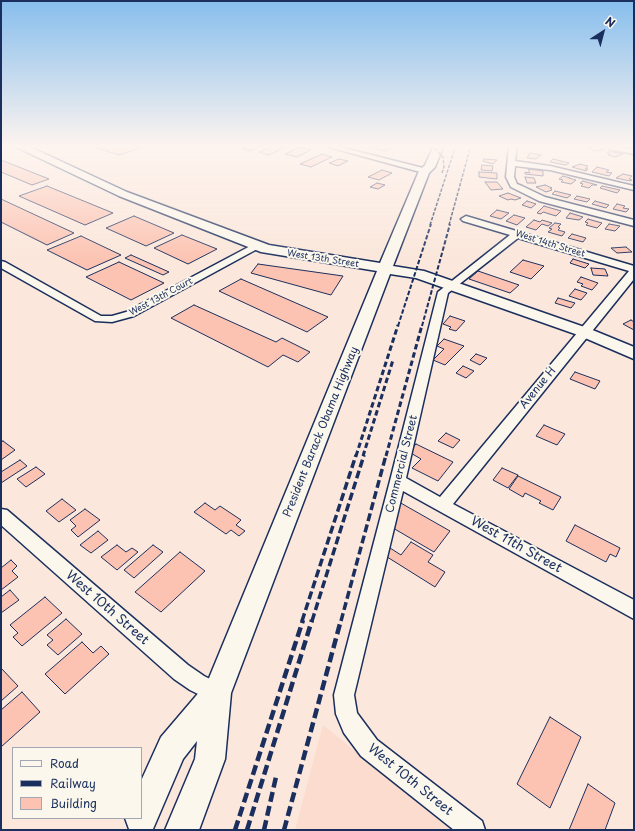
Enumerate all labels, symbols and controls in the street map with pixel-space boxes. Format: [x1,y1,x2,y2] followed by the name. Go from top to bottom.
[583,12,623,52] north arrow
[602,12,619,31] text: N
[514,228,586,260] street label: West 14th Street
[286,248,360,270] street label: West 13th Street
[127,276,195,318] street label: West 13th Court
[281,345,361,519] street label: President Barack Obama Highway
[517,365,559,411] street label: Avenue H
[383,414,421,514] street label: Commercial Street
[468,513,564,577] street label: West 11th Street
[62,568,152,648] street label: West 10th Street
[364,741,456,819] street label: West 10th Street
[12,747,142,819] legend
[50,754,79,772] text: Road
[50,774,96,792] text: Railway
[50,794,97,812] text: Building

